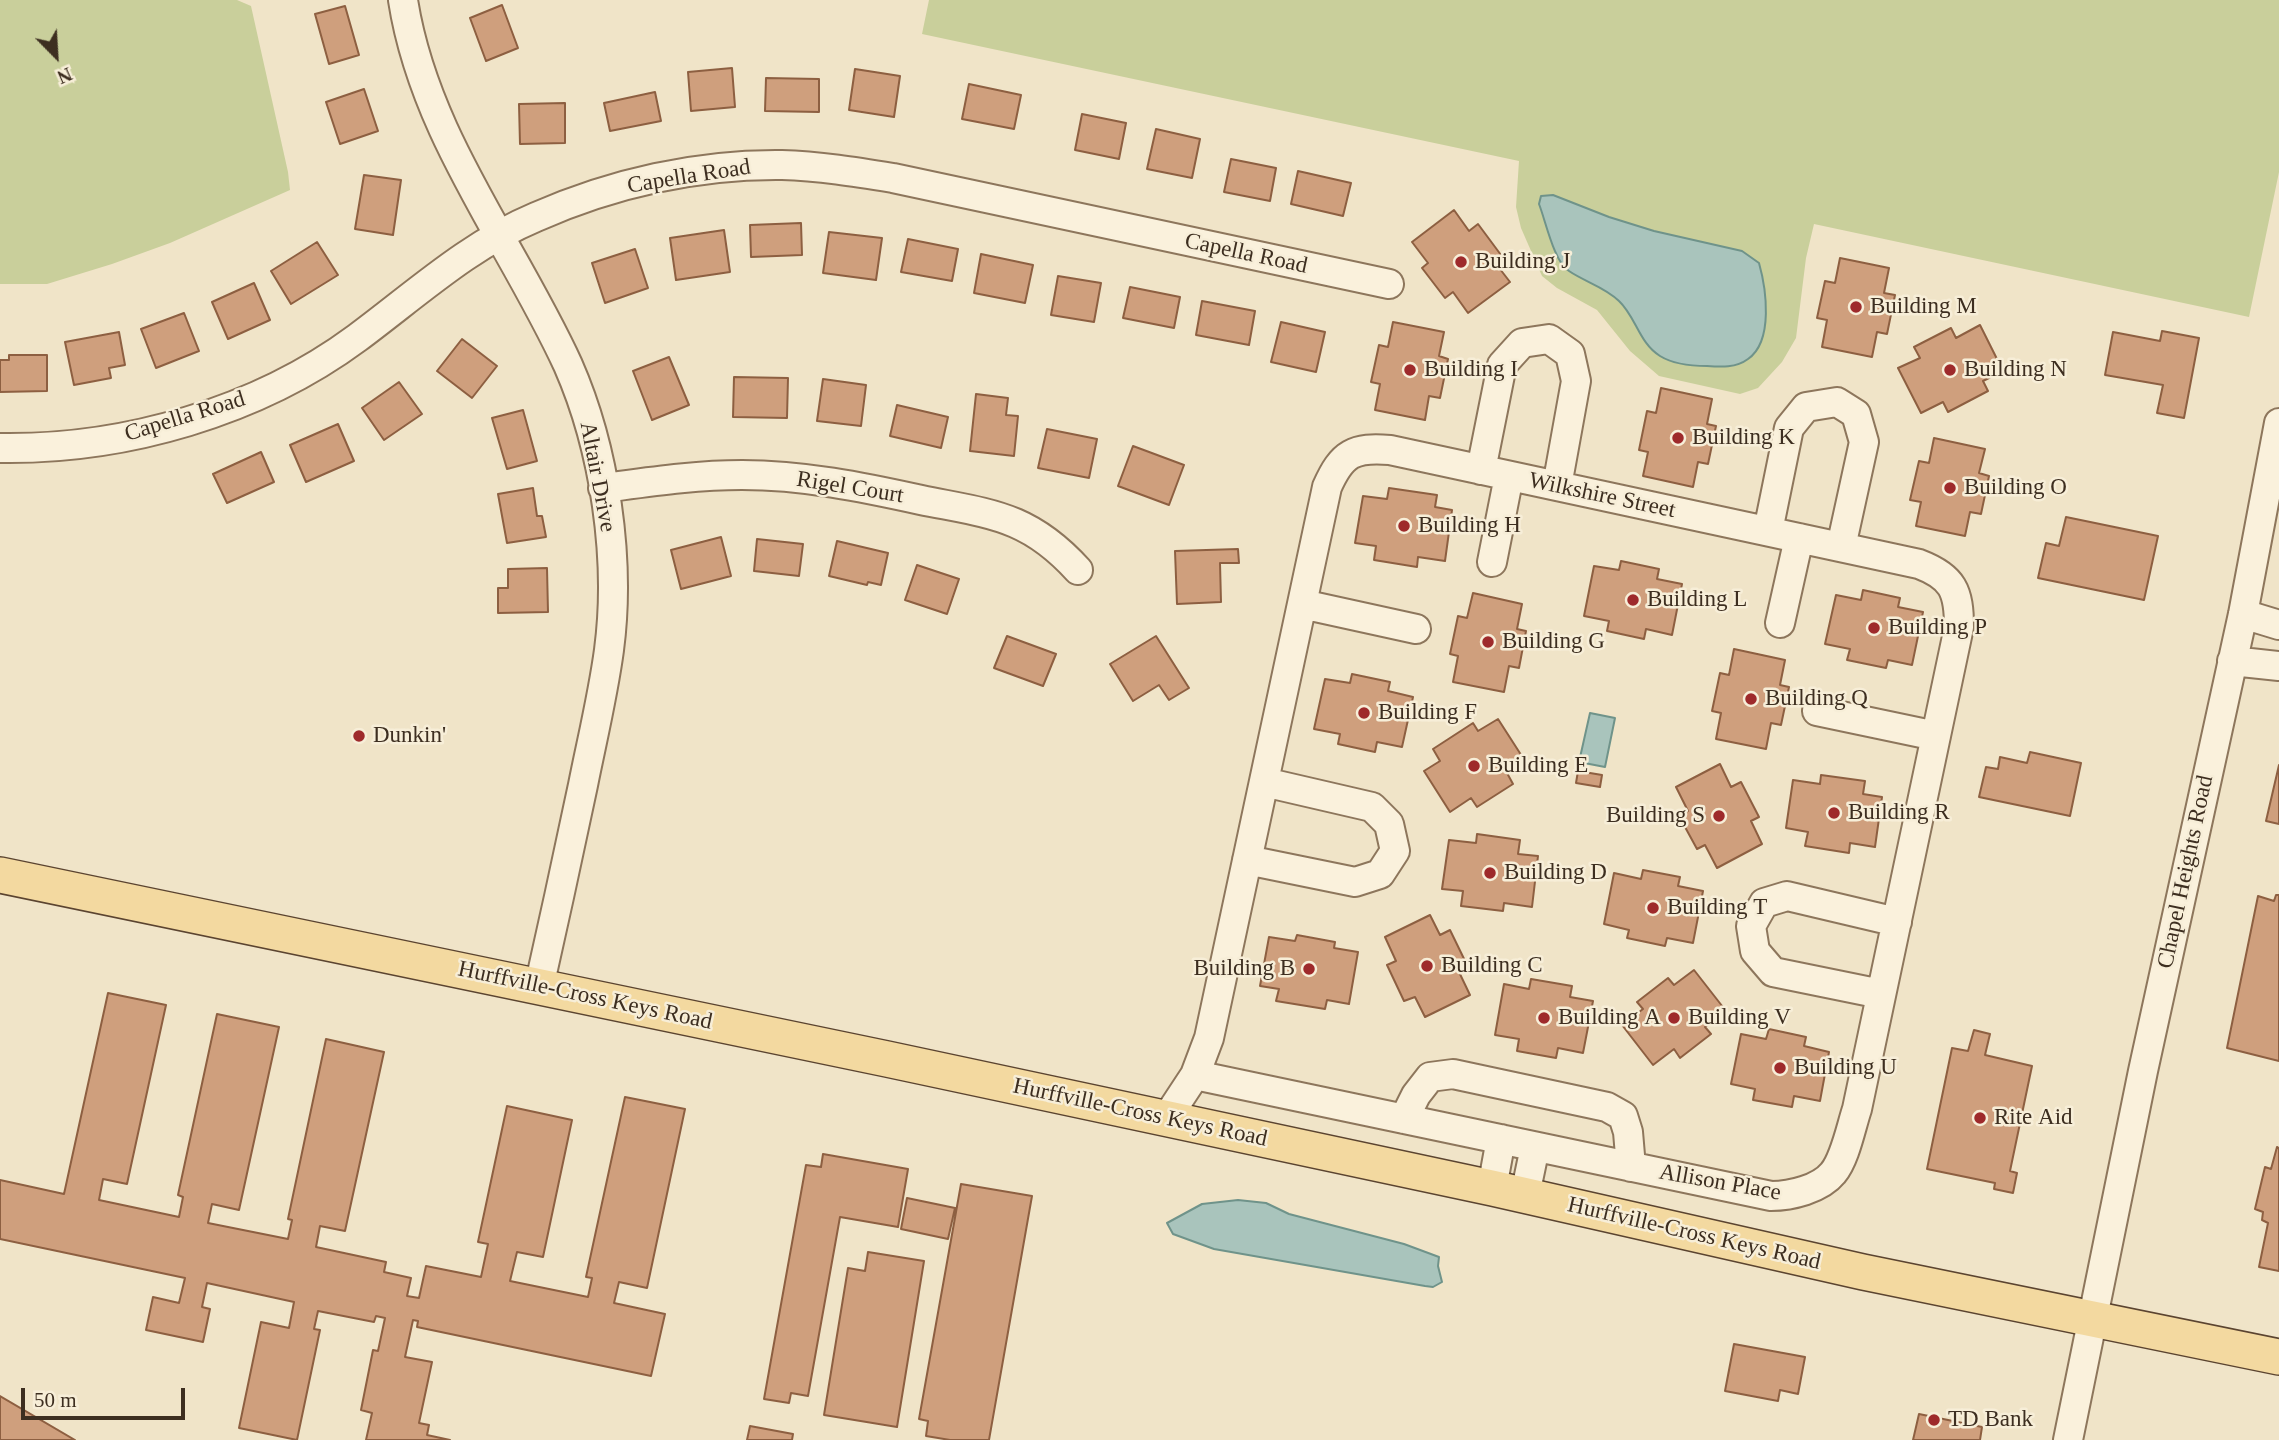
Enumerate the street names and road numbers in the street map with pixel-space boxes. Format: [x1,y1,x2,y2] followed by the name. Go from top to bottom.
[625,154,753,200] street label: Capella Road
[1182,228,1310,280] street label: Capella Road
[121,386,249,448] street label: Capella Road
[573,420,621,534] street label: Altair Drive
[795,466,905,510] street label: Rigel Court
[1526,467,1678,525] street label: Wilkshire Street
[2152,773,2220,971] street label: Chapel Heights Road
[455,956,715,1036] street label: Hurffville-Cross Keys Road
[1010,1073,1270,1153] street label: Hurffville-Cross Keys Road
[1657,1159,1783,1207] street label: Allison Place
[1565,1191,1823,1277] street label: Hurffville-Cross Keys Road

